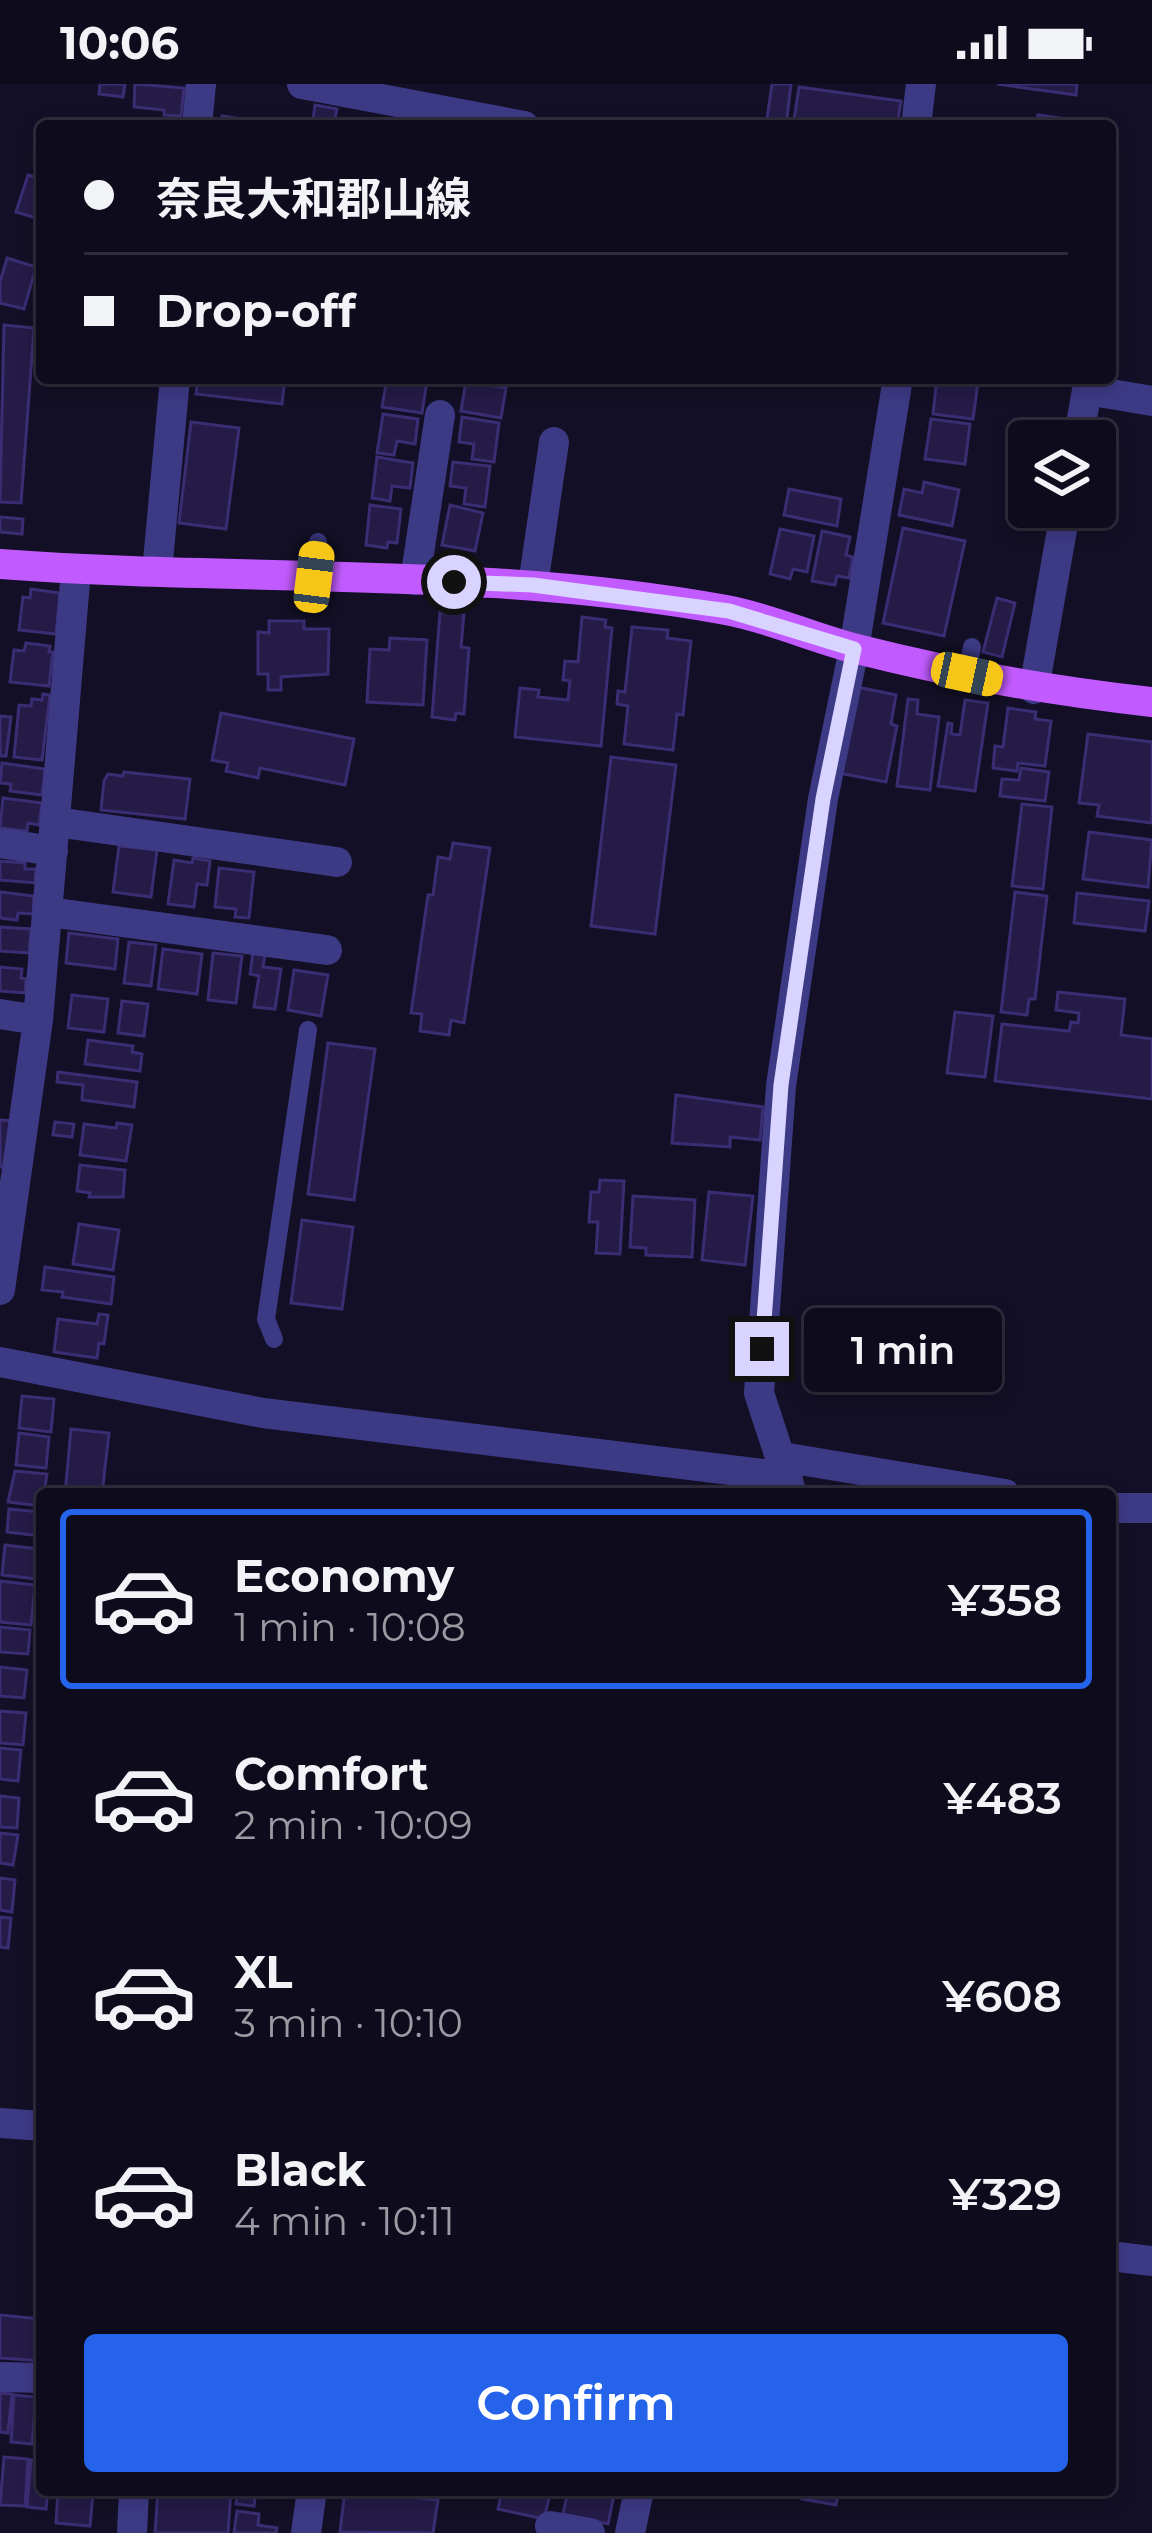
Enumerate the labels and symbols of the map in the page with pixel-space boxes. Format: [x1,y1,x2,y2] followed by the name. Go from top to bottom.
[292,539,336,615] car
[427,555,481,609] route start
[928,649,1006,699] car
[804,1307,1002,1391] callout: 1 min
[735,1322,789,1376] route end

